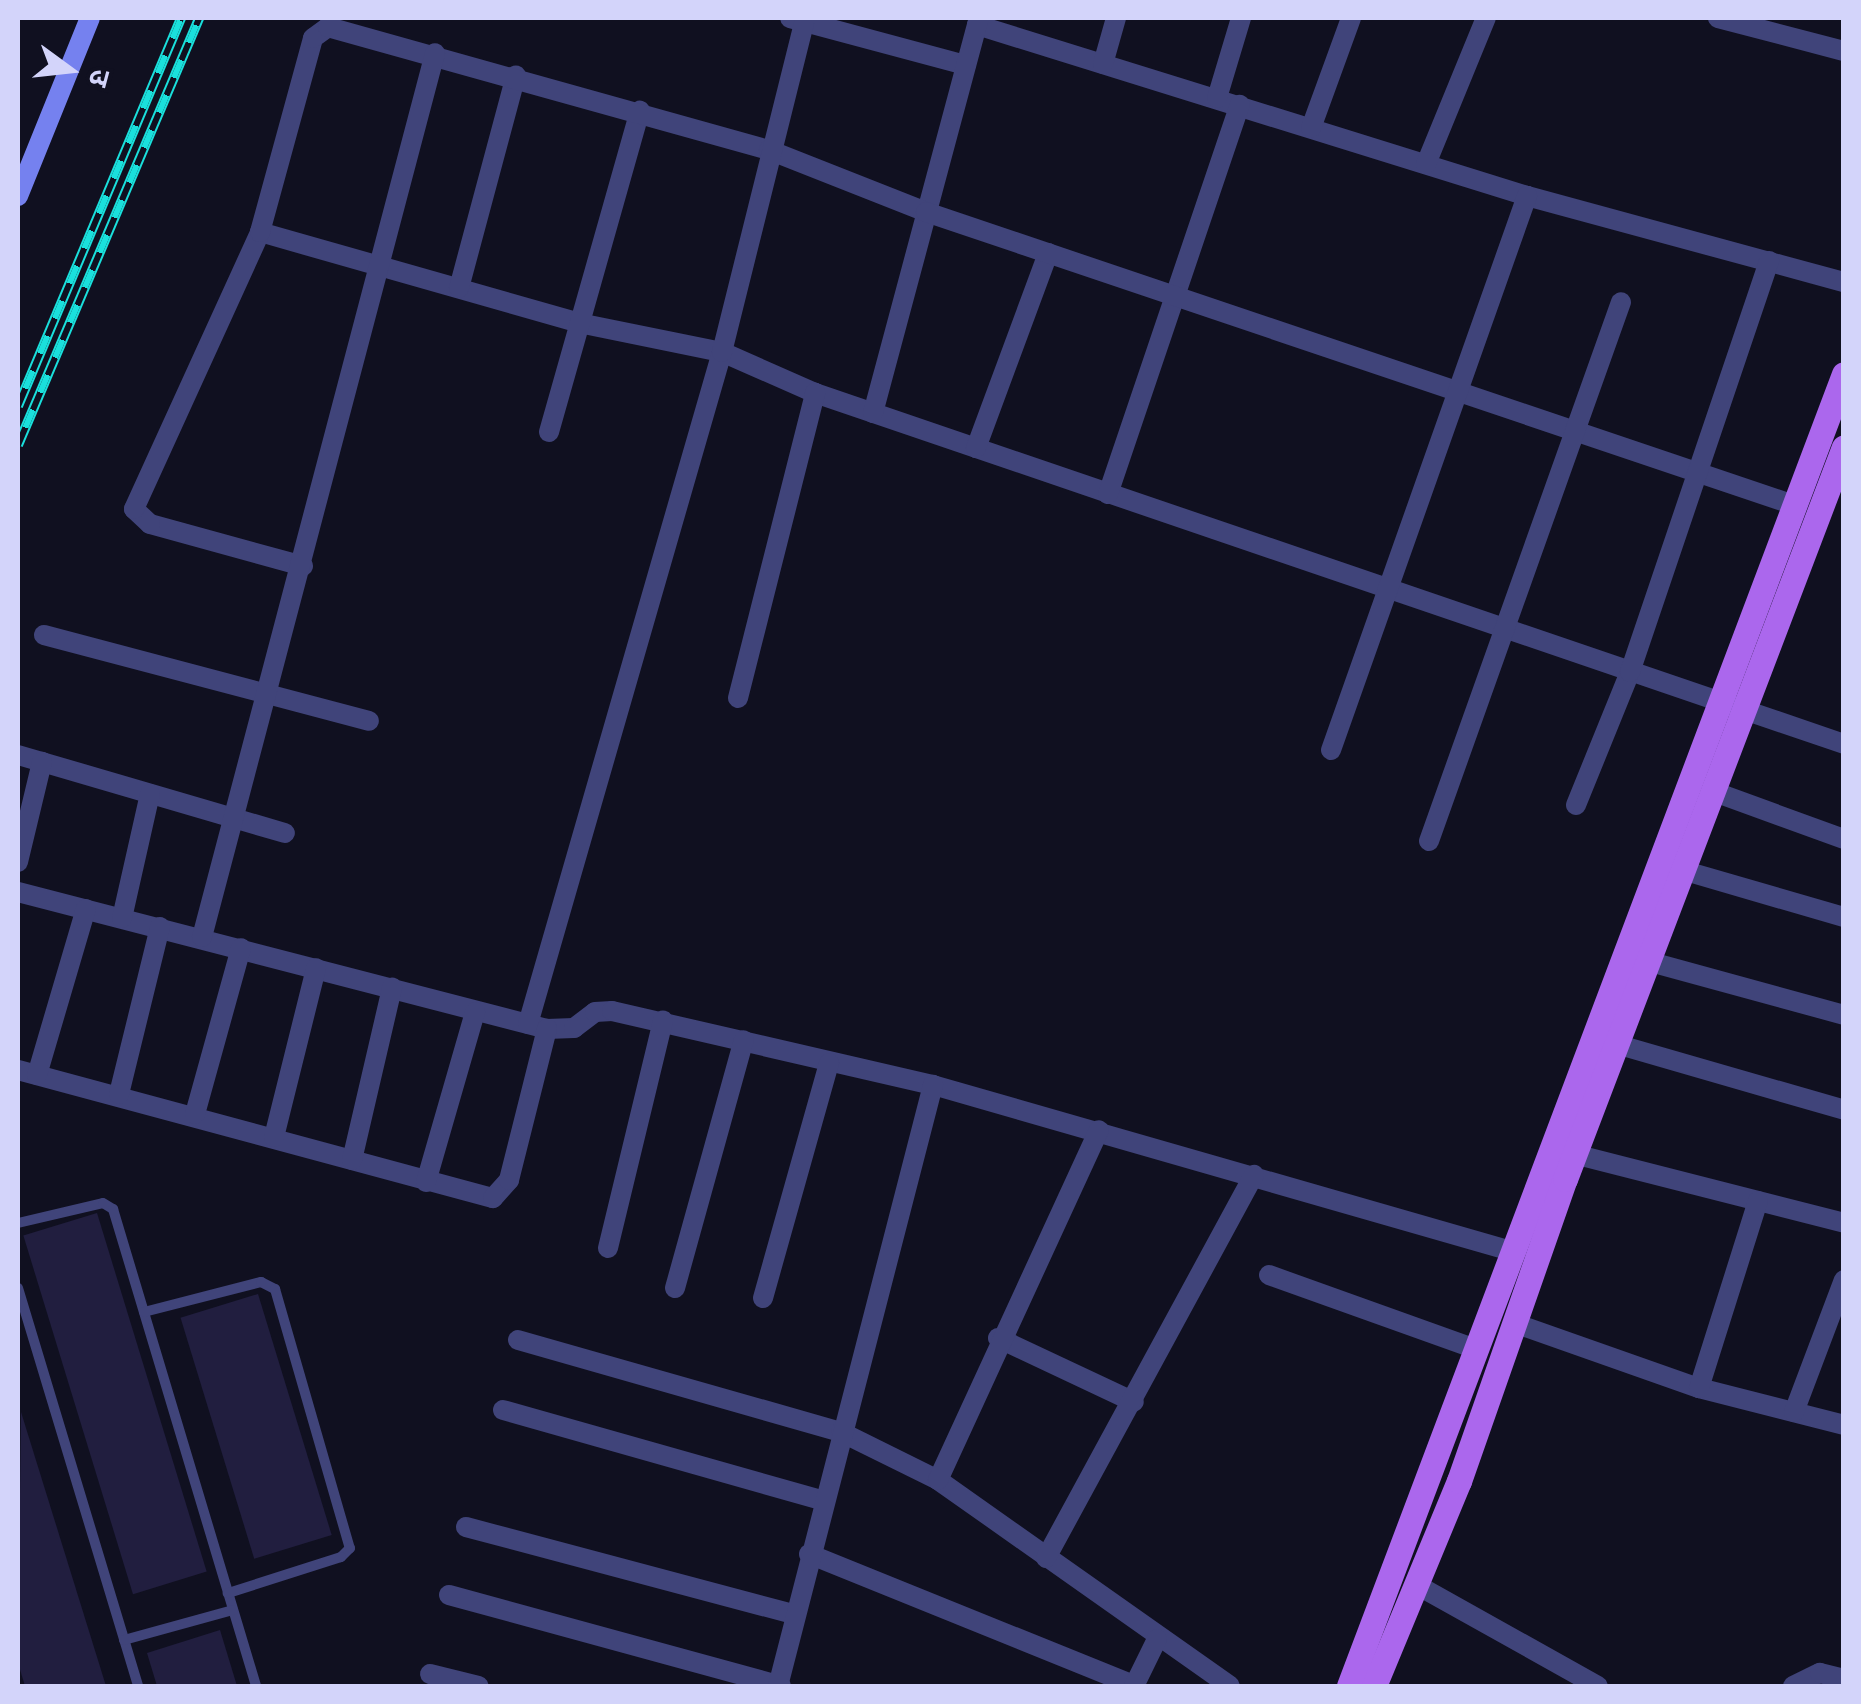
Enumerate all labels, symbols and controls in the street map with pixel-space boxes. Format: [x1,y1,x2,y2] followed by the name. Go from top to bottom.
[20,20,120,120] north arrow
[78,65,121,91] text: उ

